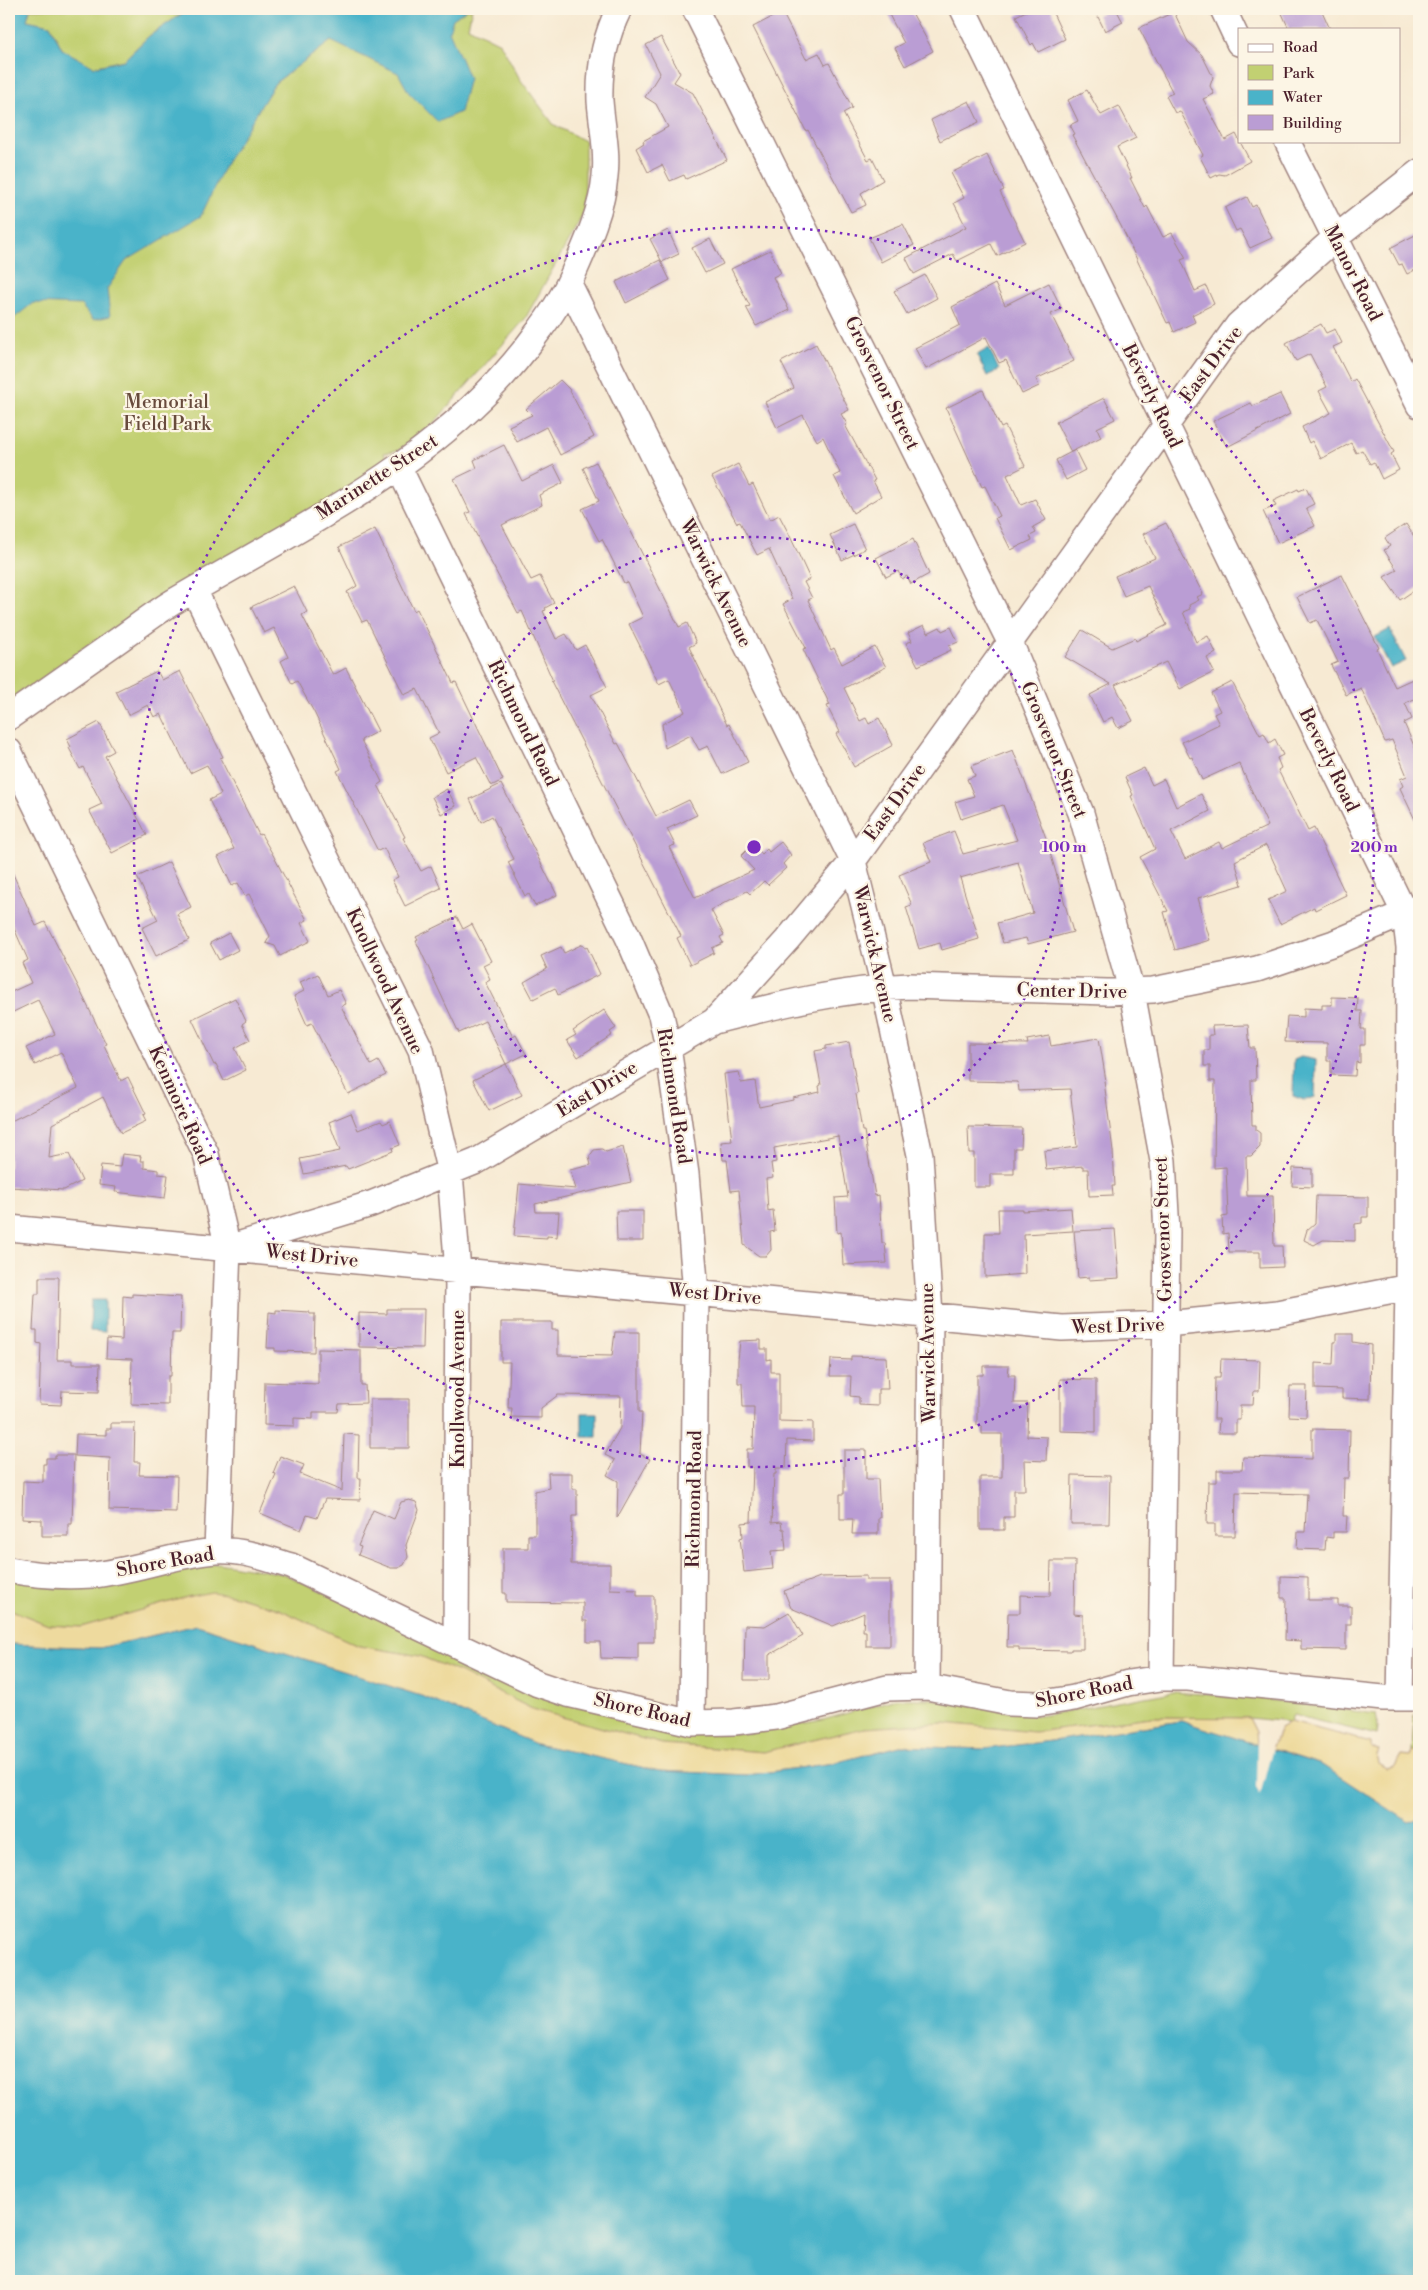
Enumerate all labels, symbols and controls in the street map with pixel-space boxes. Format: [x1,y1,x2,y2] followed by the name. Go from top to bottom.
[1238,28,1400,142] legend
[1283,38,1318,57] text: Road
[1283,64,1315,83] text: Park
[1282,88,1323,107] text: Water
[1282,114,1342,133] text: Building
[1319,221,1388,325] street label: Manor Road
[839,312,925,454] street label: Grosvenor Street
[1174,321,1248,407] street label: East Drive
[1116,339,1188,452] street label: Beverly Road
[123,390,212,436] park label: Memorial Field Park
[312,429,443,525] street label: Marinette Street
[674,514,757,651] street label: Warwick Avenue
[482,656,564,790] street label: Richmond Road
[1016,678,1093,822] street label: Grosvenor Street
[1293,703,1365,816] street label: Beverly Road
[859,758,931,846] street label: East Drive
[745,838,763,856] centre of rings
[1042,838,1087,857] text: 100 m
[1350,838,1398,857] text: 200 m
[847,882,902,1025] street label: Warwick Avenue
[341,904,429,1058] street label: Knollwood Avenue
[1016,978,1128,1004] street label: Center Drive
[651,1026,697,1166] street label: Richmond Road
[143,1042,217,1168] street label: Kenmore Road
[552,1055,642,1123] street label: East Drive
[1148,1155,1178,1302] street label: Grosvenor Street
[263,1239,360,1273] street label: West Drive
[667,1278,762,1310] street label: West Drive
[915,1283,941,1424] street label: Warwick Avenue
[446,1310,470,1468] street label: Knollwood Avenue
[1070,1312,1165,1340] street label: West Drive
[681,1430,707,1568] street label: Richmond Road
[114,1542,216,1582] street label: Shore Road
[1033,1671,1135,1713] street label: Shore Road
[591,1687,693,1733] street label: Shore Road

